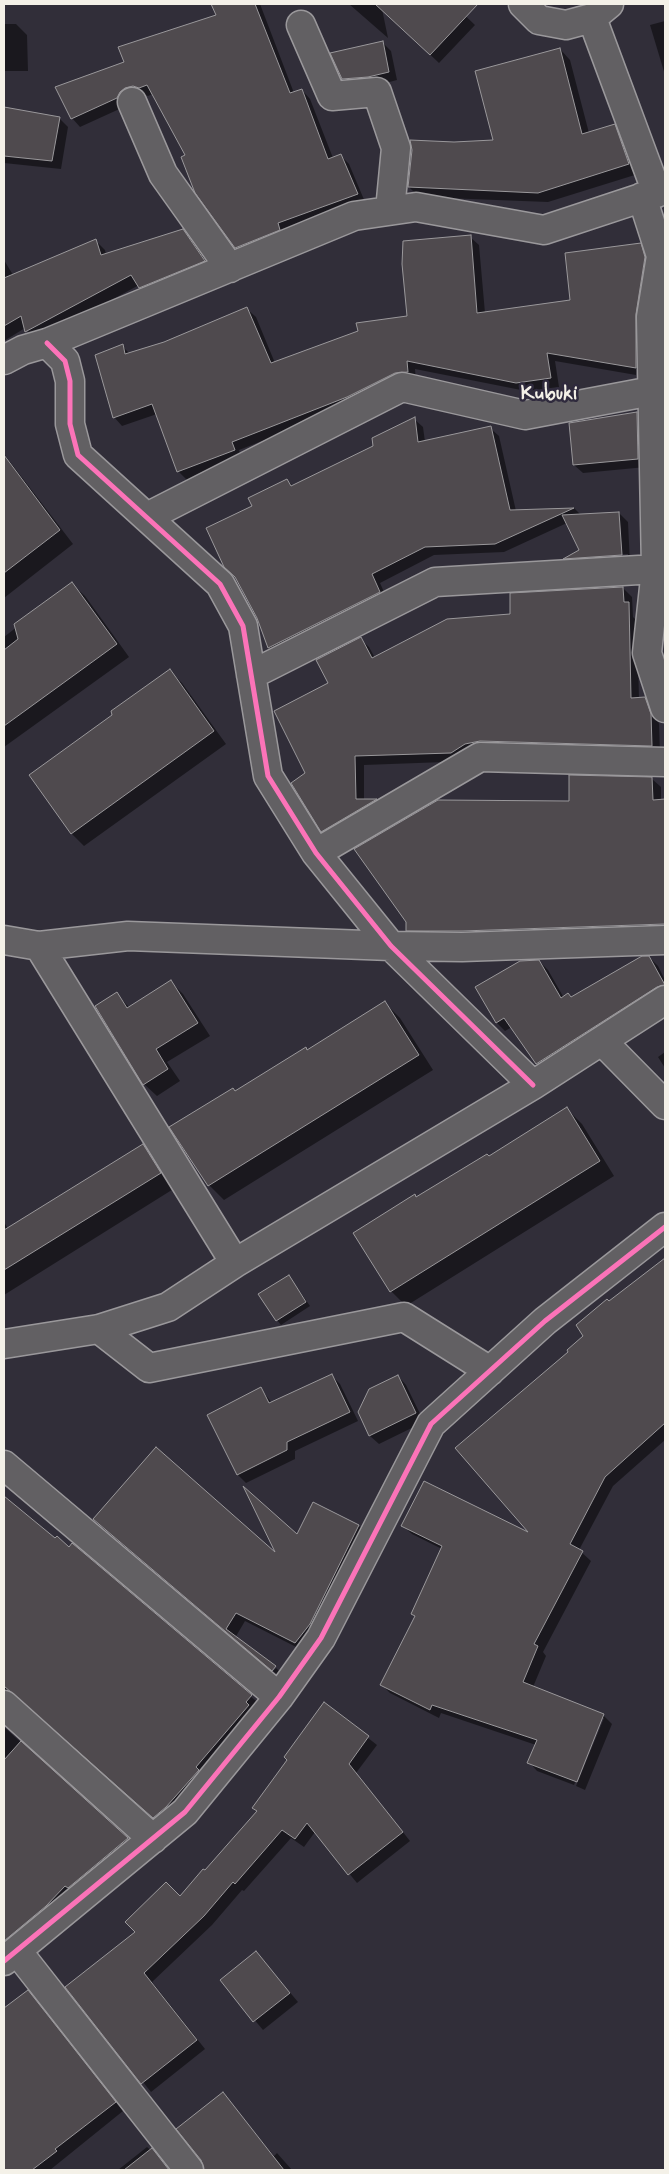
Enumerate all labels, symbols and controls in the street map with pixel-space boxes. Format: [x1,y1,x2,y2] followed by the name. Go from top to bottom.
[521,383,577,407] district label: Kubuki

